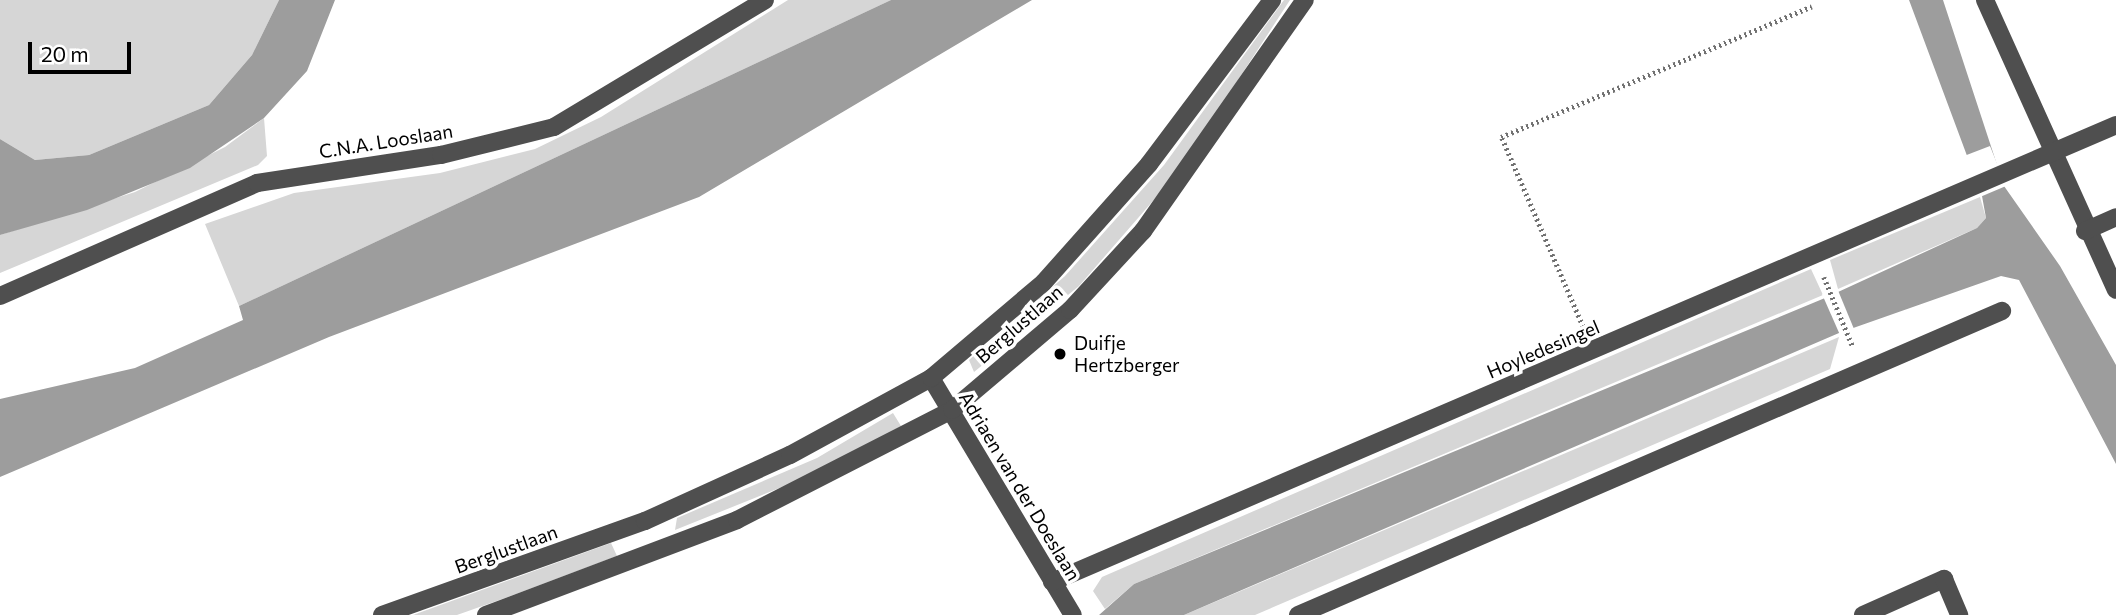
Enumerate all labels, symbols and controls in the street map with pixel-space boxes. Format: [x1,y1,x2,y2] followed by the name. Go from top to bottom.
[32,28,135,72] scale bar
[41,41,89,66] text: 20 m
[317,119,455,163] street label: C.N.A. Looslaan
[971,280,1067,368] street label: Berglustlaan
[1483,315,1603,383] street label: Hoyledesingel
[1074,332,1180,376] place label: Duifje Hertzberger
[1052,346,1068,362] marker: Duifje Hertzberger
[954,387,1086,585] street label: Adriaen van der Doeslaan
[452,520,560,578] street label: Berglustlaan

